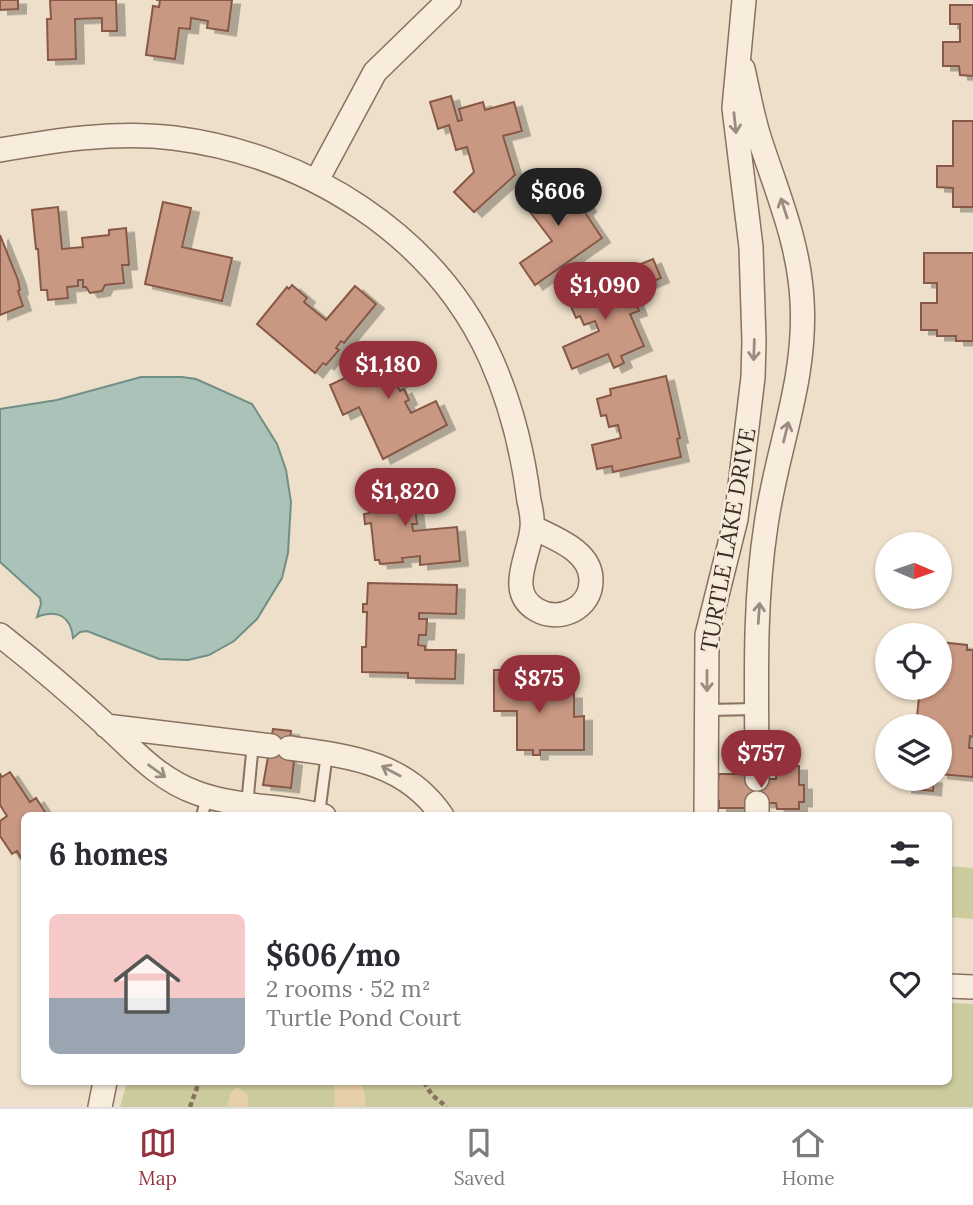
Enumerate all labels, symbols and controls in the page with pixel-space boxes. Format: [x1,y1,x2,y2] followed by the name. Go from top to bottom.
[729,112,742,134] one-way arrow
[517,168,599,228] pin: $606
[531,176,585,205] text: $606
[777,198,790,220] one-way arrow
[548,262,662,322] pin: $1,090
[570,270,640,299] text: $1,090
[747,338,760,361] one-way arrow
[331,342,445,401] pin: $1,180
[355,349,421,378] text: $1,180
[780,421,793,444] one-way arrow
[693,425,762,654] street label: TURTLE LAKE DRIVE
[348,468,462,528] pin: $1,820
[371,476,439,505] text: $1,820
[875,532,952,609] north arrow
[875,532,952,791] map controls
[753,602,766,625] one-way arrow
[875,623,952,700] button: locate
[498,656,580,715] pin: $875
[514,663,564,692] text: $875
[700,669,714,692] one-way arrow
[875,714,952,791] button: layers
[720,730,802,790] pin: $757
[737,738,785,767] text: $757
[147,764,166,778] one-way arrow
[382,764,402,778] one-way arrow
[49,835,168,873] text: 6 homes
[886,835,924,873] icon: filters
[266,936,400,974] text: $606/mo
[105,942,189,1026] icon: home
[886,965,924,1003] icon: heart
[266,974,431,1003] text: 2 rooms · 52 m²
[266,1003,461,1032] text: Turtle Pond Court
[138,1124,177,1190] tab: Map
[454,1124,505,1190] tab: Saved
[782,1124,835,1190] tab: Home

